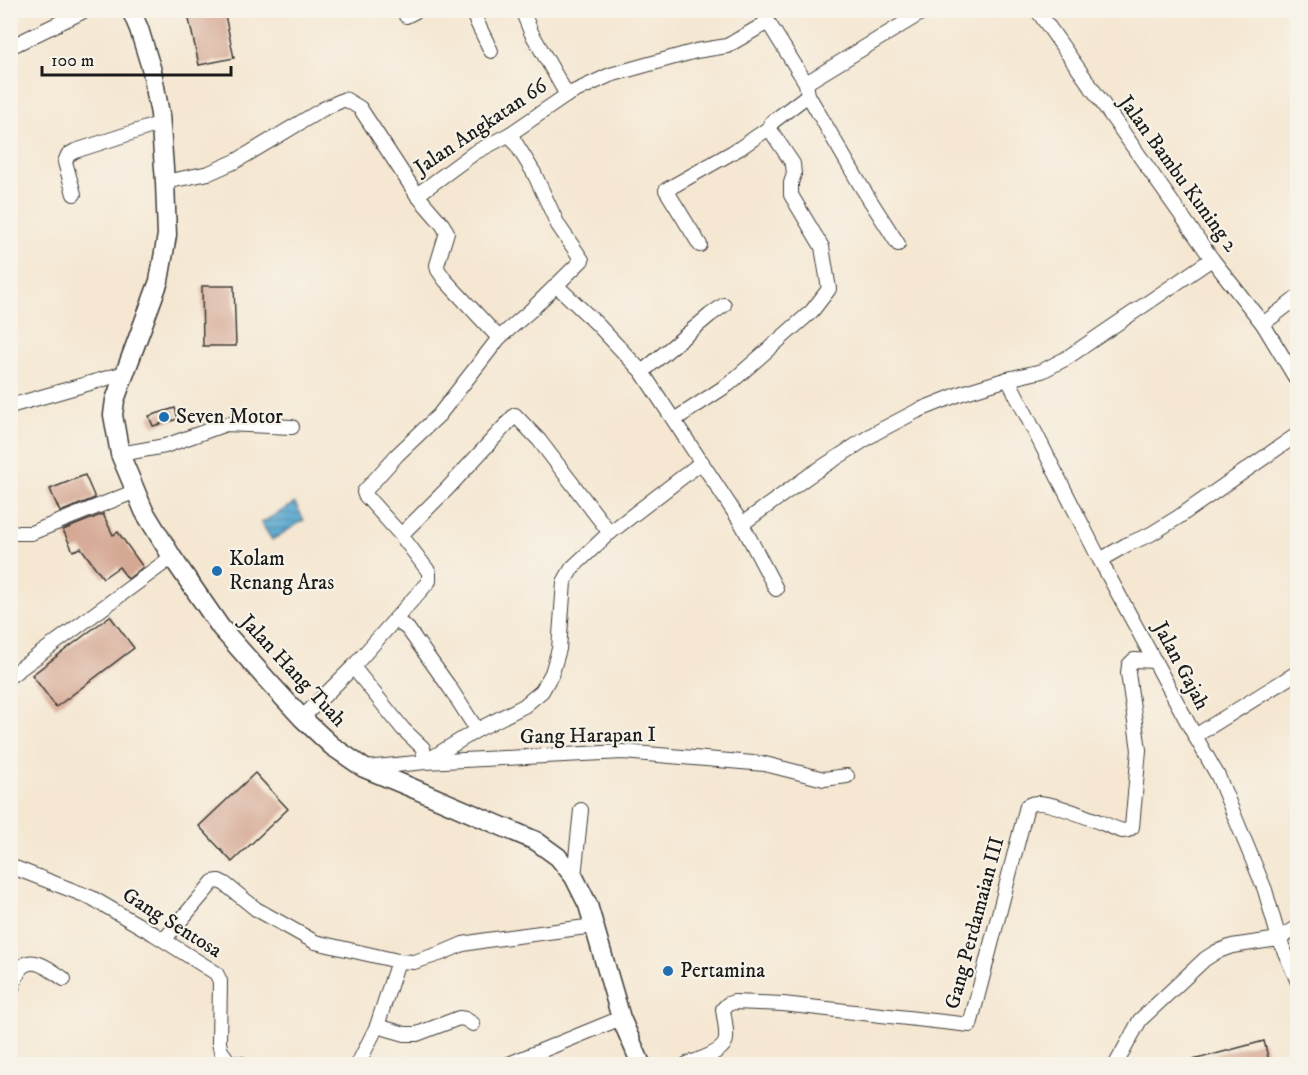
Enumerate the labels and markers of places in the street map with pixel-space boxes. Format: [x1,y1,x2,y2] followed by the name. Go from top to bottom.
[176,404,283,430] place label: Seven Motor
[157,410,171,424] marker: Seven Motor
[229,546,334,596] place label: Kolam Renang Aras
[210,564,224,578] marker: Kolam Renang Aras
[680,958,765,984] place label: Pertamina
[661,964,675,978] marker: Pertamina

